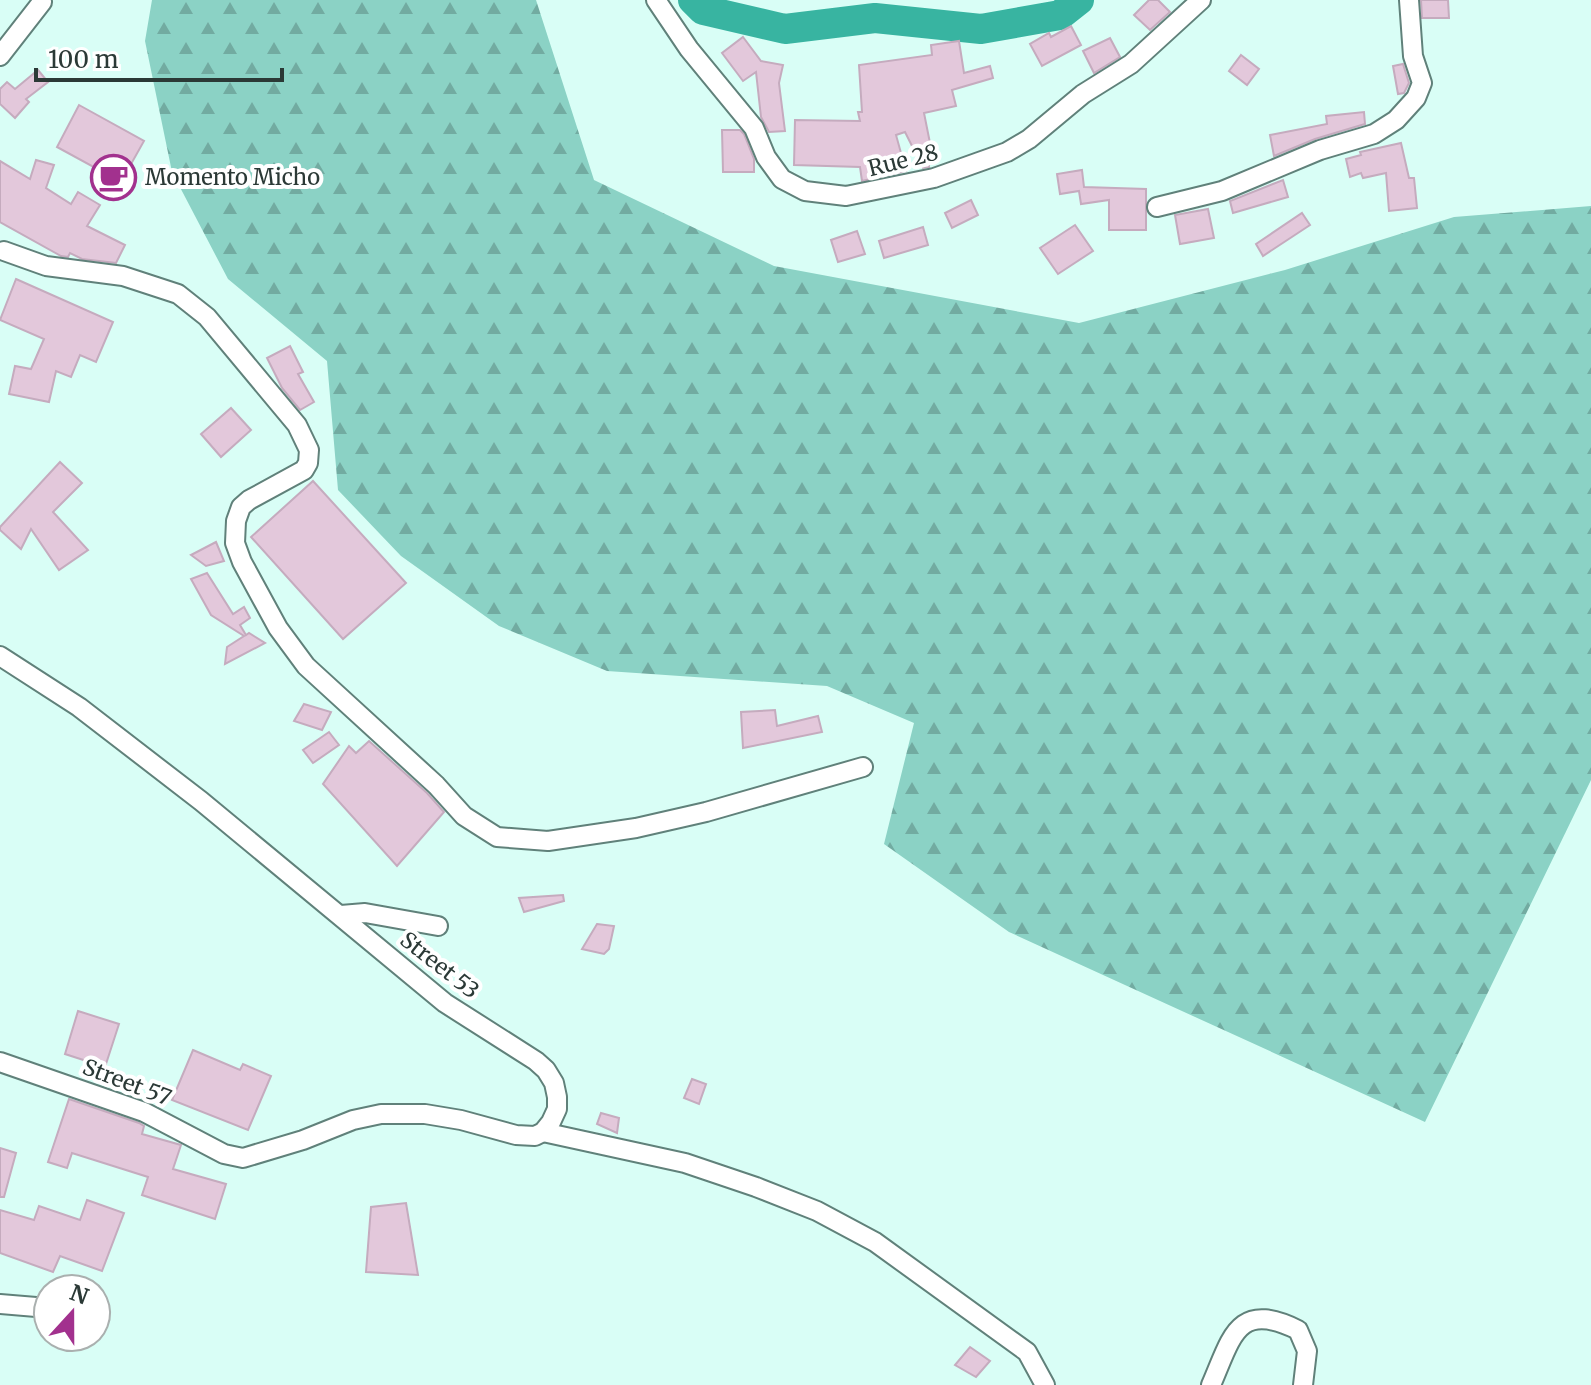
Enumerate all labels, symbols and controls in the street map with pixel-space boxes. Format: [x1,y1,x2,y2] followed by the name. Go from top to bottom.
[36,32,282,82] scale bar
[48,44,119,75] text: 100 m
[865,138,941,182] street label: Rue 28
[90,153,138,201] cafe icon: Momento Micho
[145,163,320,191] place label: Momento Micho
[395,925,485,1005] street label: Street 53
[79,1052,175,1112] street label: Street 57
[32,1273,112,1353] north arrow
[66,1278,93,1311] text: N

